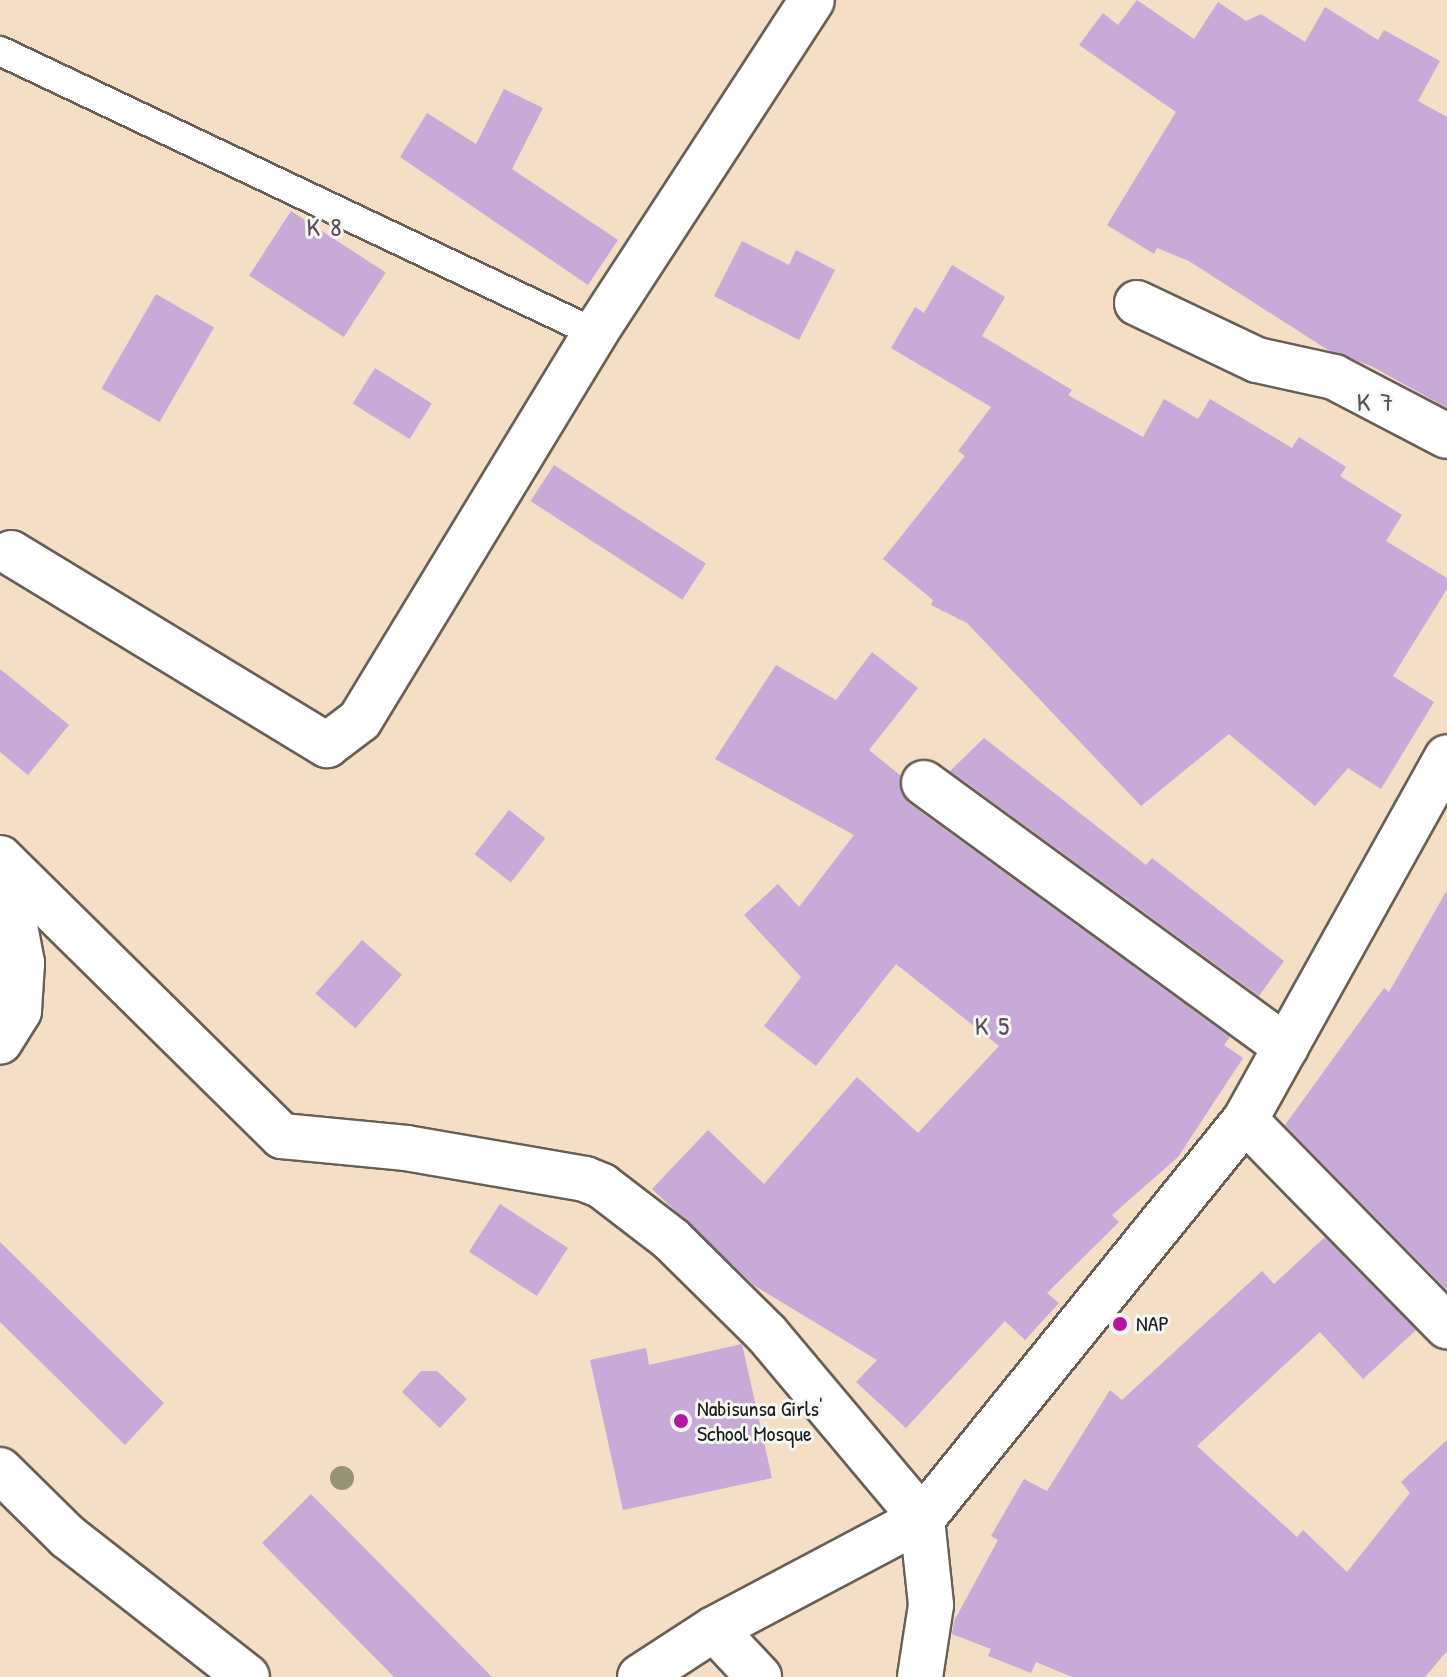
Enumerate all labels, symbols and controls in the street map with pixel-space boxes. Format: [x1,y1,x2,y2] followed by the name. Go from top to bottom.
[307,211,343,243] district label: K 8
[1357,386,1395,418] district label: K 7
[975,1010,1011,1042] district label: K 5
[1136,1311,1169,1337] place label: NAP
[1111,1315,1129,1333] marker: NAP
[697,1395,823,1446] place label: Nabisunsa Girls' School Mosque
[672,1412,690,1430] marker: Nabisunsa Girls' School Mosque

